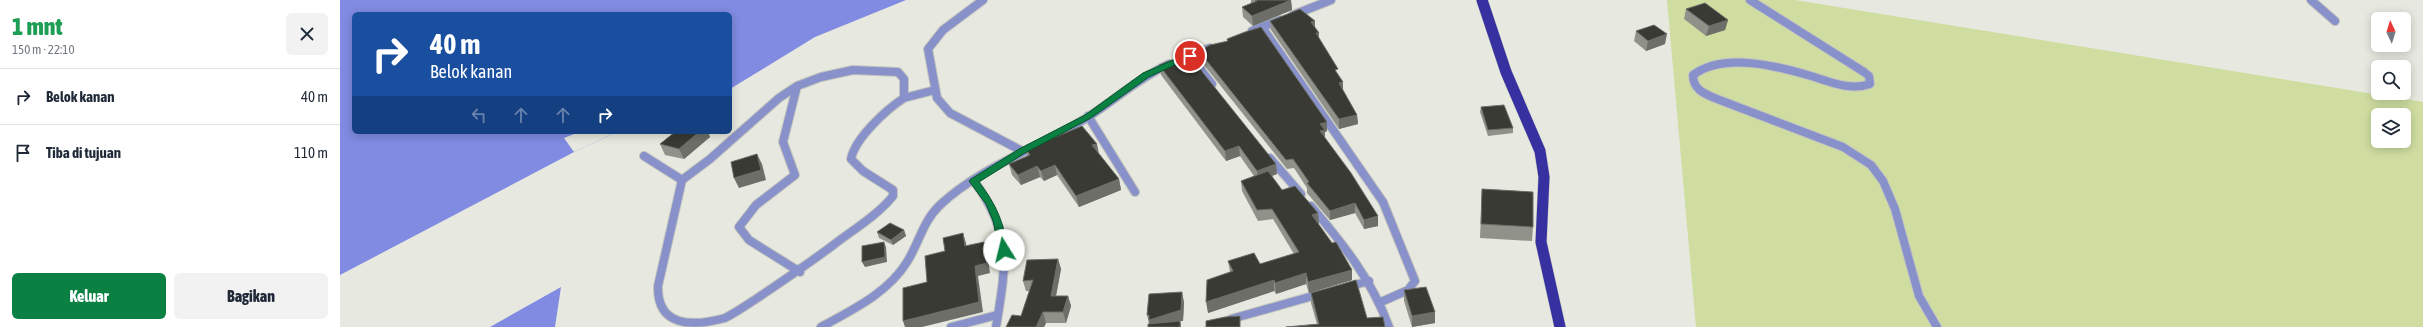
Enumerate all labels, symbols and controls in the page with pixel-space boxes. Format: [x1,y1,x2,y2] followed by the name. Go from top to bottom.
[2371,12,2411,52] north arrow
[2371,12,2411,148] map controls
[12,13,62,40] text: 1 mnt
[286,13,328,55] button: close
[364,28,416,80] icon: right
[430,28,480,60] text: 40 m
[1173,39,1207,73] pin
[12,42,75,57] text: 150 m · 22:10
[1179,45,1201,67] icon: arrive
[2371,60,2411,100] button: search
[430,61,512,82] text: Belok kanan
[12,86,34,108] icon: right
[46,88,115,105] text: Belok kanan
[301,88,328,105] text: 40 m
[468,104,490,126] icon: left
[510,104,532,126] icon: ahead
[552,104,574,126] icon: ahead
[594,104,616,126] icon: right
[2371,108,2411,148] button: layers
[12,142,34,164] icon: arrive
[46,144,121,161] text: Tiba di tujuan
[294,144,328,161] text: 110 m
[983,229,1025,271] position arrow
[12,273,166,319] button: Keluar
[174,273,328,319] button: Bagikan

